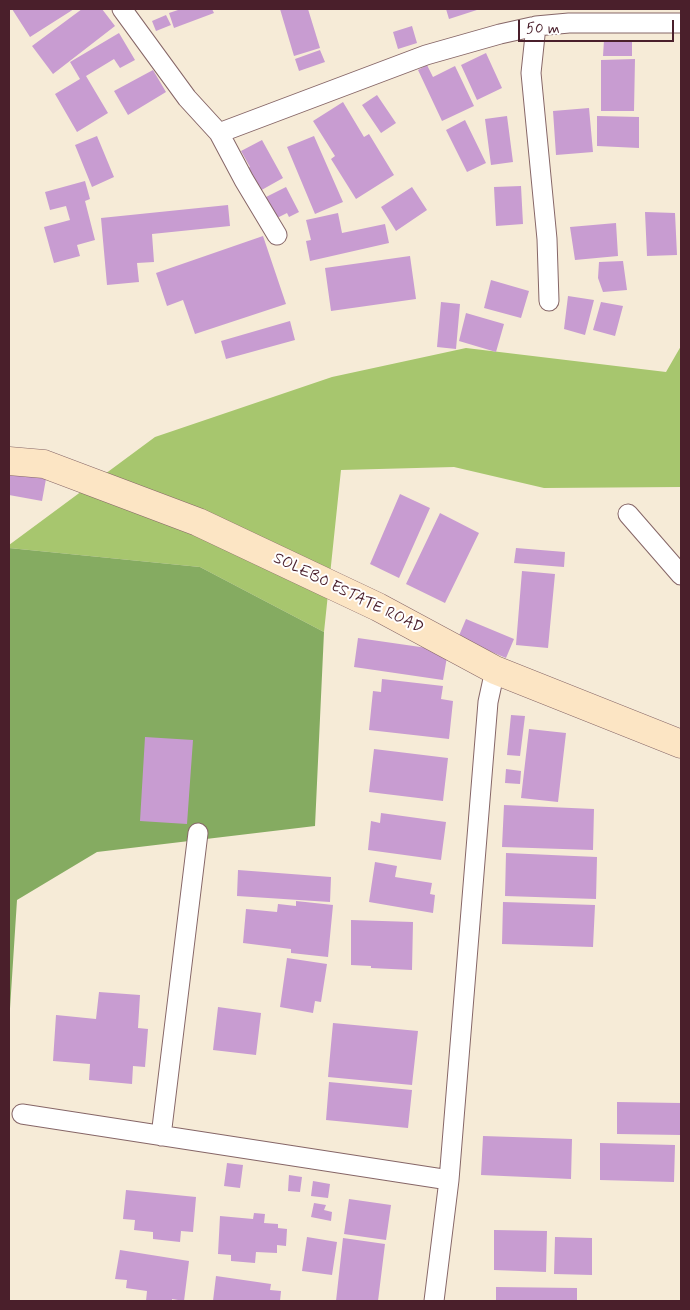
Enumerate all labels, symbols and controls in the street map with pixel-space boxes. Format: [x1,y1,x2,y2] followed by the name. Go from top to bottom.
[520,10,676,42] scale bar
[526,19,560,39] text: 50 m
[270,549,426,639] street label: SOLEBO ESTATE ROAD

